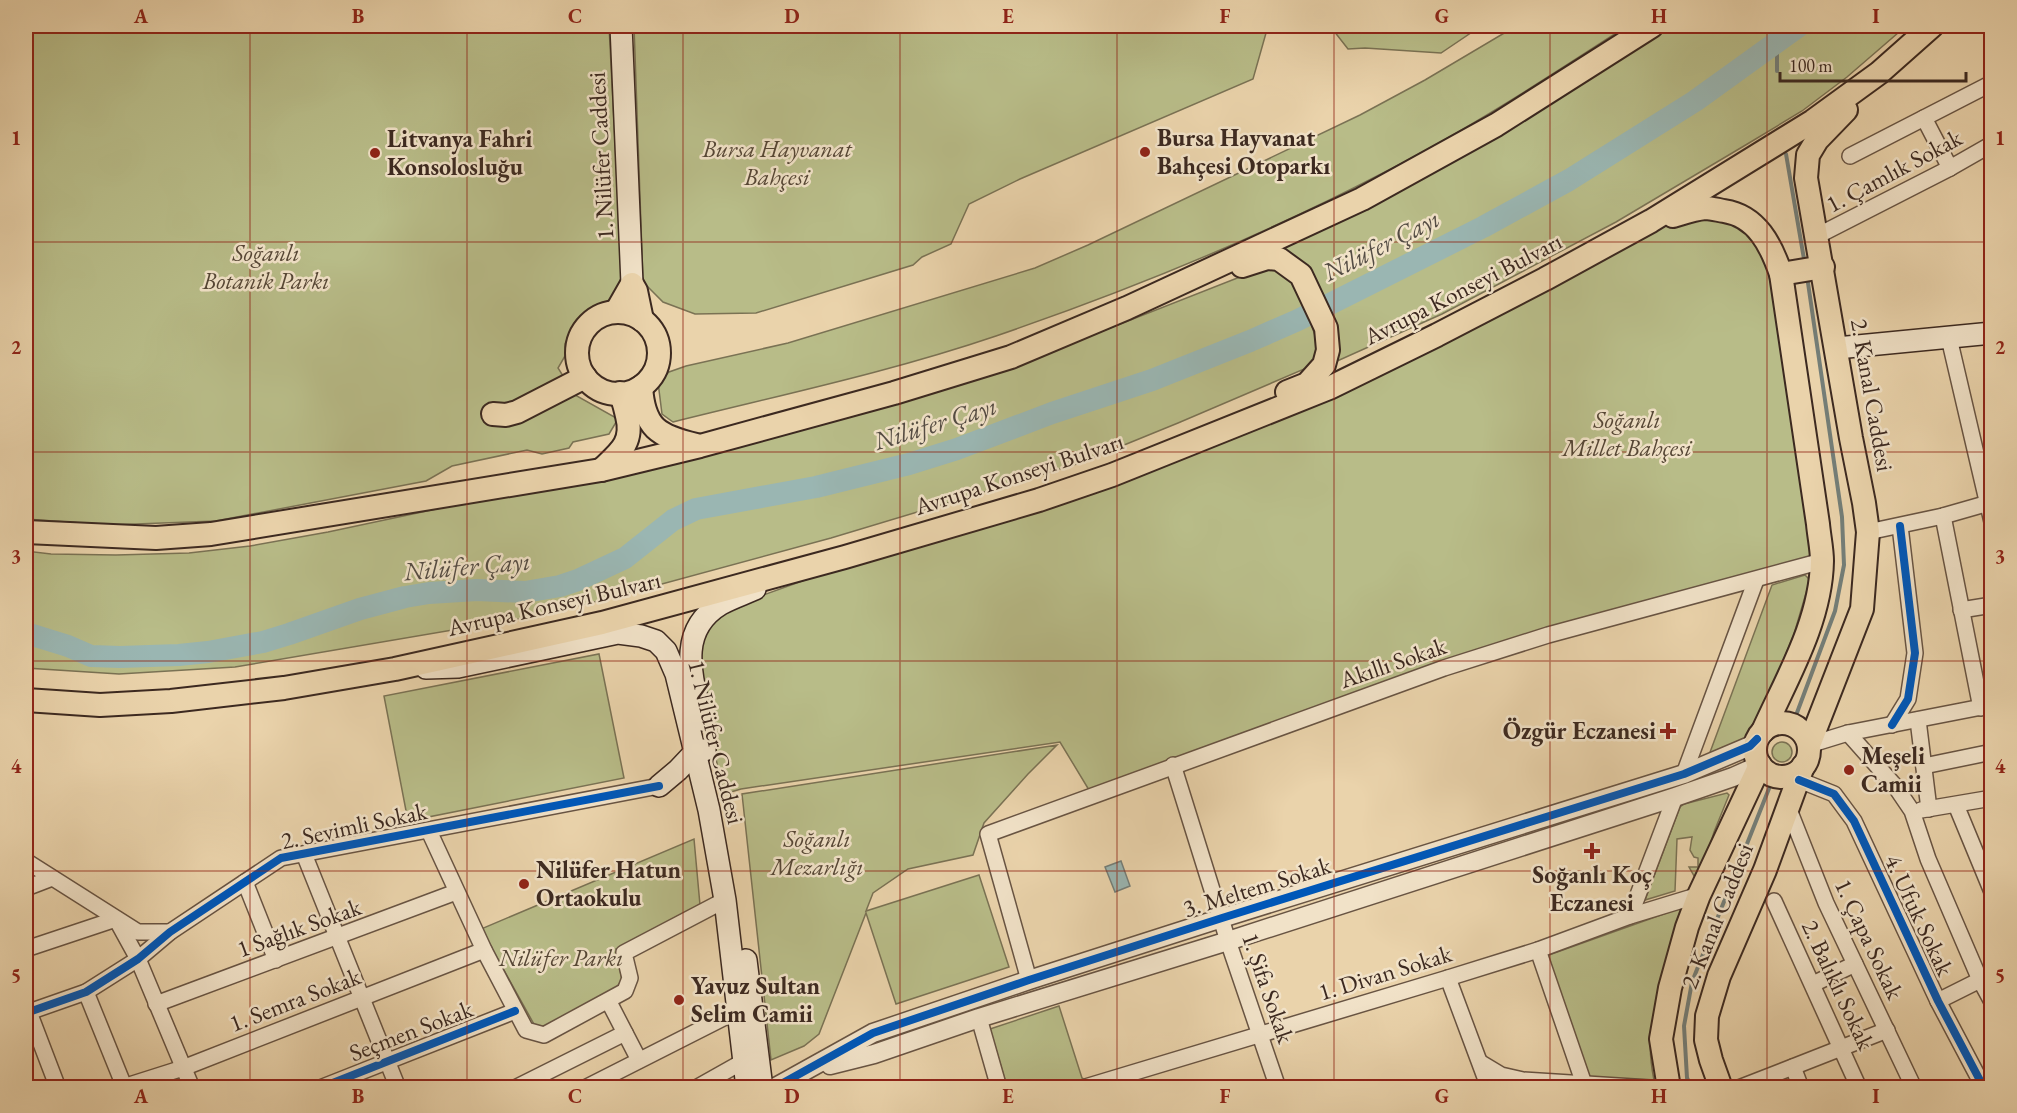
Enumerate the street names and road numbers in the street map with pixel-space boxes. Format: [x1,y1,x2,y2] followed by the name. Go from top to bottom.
[581,71,620,241] street label: 1. Nilüfer Caddesi
[1820,121,1968,219] street label: 1. Çamlık Sokak
[1358,225,1567,352] street label: Avrupa Konseyi Bulvarı
[1844,316,1901,474] street label: 2. Kanal Caddesi
[910,425,1127,522] street label: Avrupa Konseyi Bulvarı
[443,564,664,643] street label: Avrupa Konseyi Bulvarı
[1335,630,1451,696] street label: Akıllı Sokak
[681,657,752,827] street label: 1. Nilüfer Caddesi
[278,795,431,856] street label: 2. Sevimli Sokak
[1673,838,1760,993] street label: 2. Kanal Caddesi
[1179,849,1335,924] street label: 3. Meltem Sokak
[1878,849,1961,981] street label: 4. Ufuk Sokak
[1828,874,1911,1005] street label: 1. Çapa Sokak
[232,890,366,964] street label: 1 Sağlık Sokak
[1795,915,1882,1055] street label: 2. Balıklı Sokak
[1235,928,1302,1048] street label: 1. Şifa Sokak
[1314,937,1456,1007] street label: 1. Divan Sokak
[225,960,366,1039] street label: 1. Semra Sokak
[345,993,478,1068] street label: Seçmen Sokak

